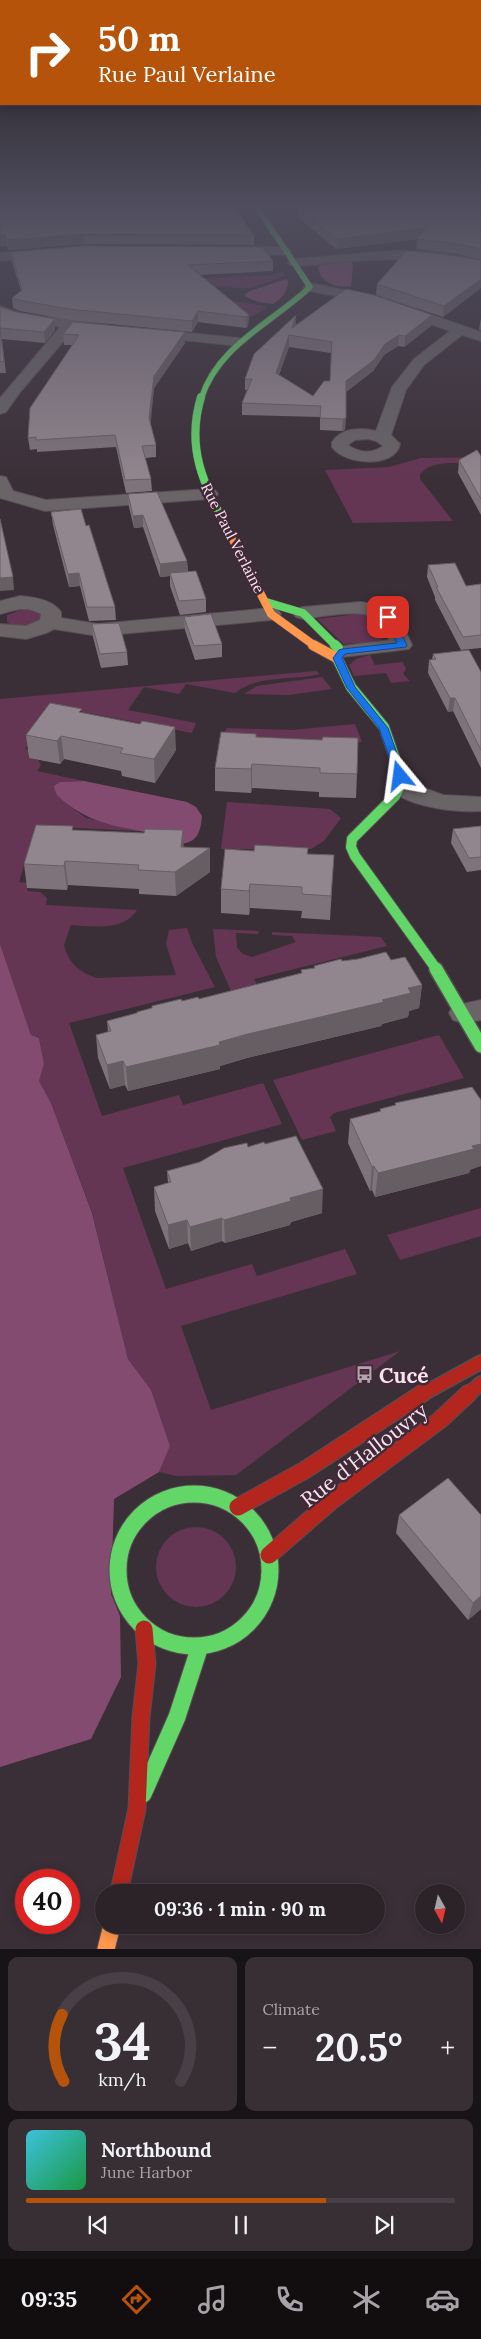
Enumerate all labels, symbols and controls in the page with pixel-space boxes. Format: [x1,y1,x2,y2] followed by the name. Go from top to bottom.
[98,16,181,61] text: 50 m
[15,20,80,85] icon: right
[98,60,276,88] text: Rue Paul Verlaine
[197,480,269,596] street label: Rue Paul Verlaine
[367,596,409,638] pin
[374,603,402,631] icon: arrive
[373,749,425,801] position arrow
[379,1362,429,1389] place label: Cucé
[355,1365,375,1385] bus stop icon: Cucé
[295,1397,433,1513] street label: Rue d'Hallouvry
[15,1869,80,1934] speed limit sign: 40
[415,1884,465,1934] north arrow
[415,1884,465,1934] map controls
[154,1897,326,1921] text: 09:36 · 1 min · 90 m
[263,1999,320,2019] text: Climate
[93,2008,151,2074] text: 34
[315,2023,403,2071] text: 20.5°
[263,2030,277,2066] text: −
[440,2030,455,2066] text: +
[98,2068,147,2091] text: km/h
[101,2138,212,2162] text: Northbound
[101,2162,192,2182] text: June Harbor
[84,2211,112,2239] icon: previous
[227,2211,255,2239] icon: pause
[370,2211,398,2239] icon: next
[119,2282,154,2317] icon: directions
[195,2282,230,2317] icon: music
[272,2282,307,2317] icon: phone
[349,2282,384,2317] icon: climate
[425,2282,460,2317] icon: car
[21,2285,77,2313] text: 09:35

